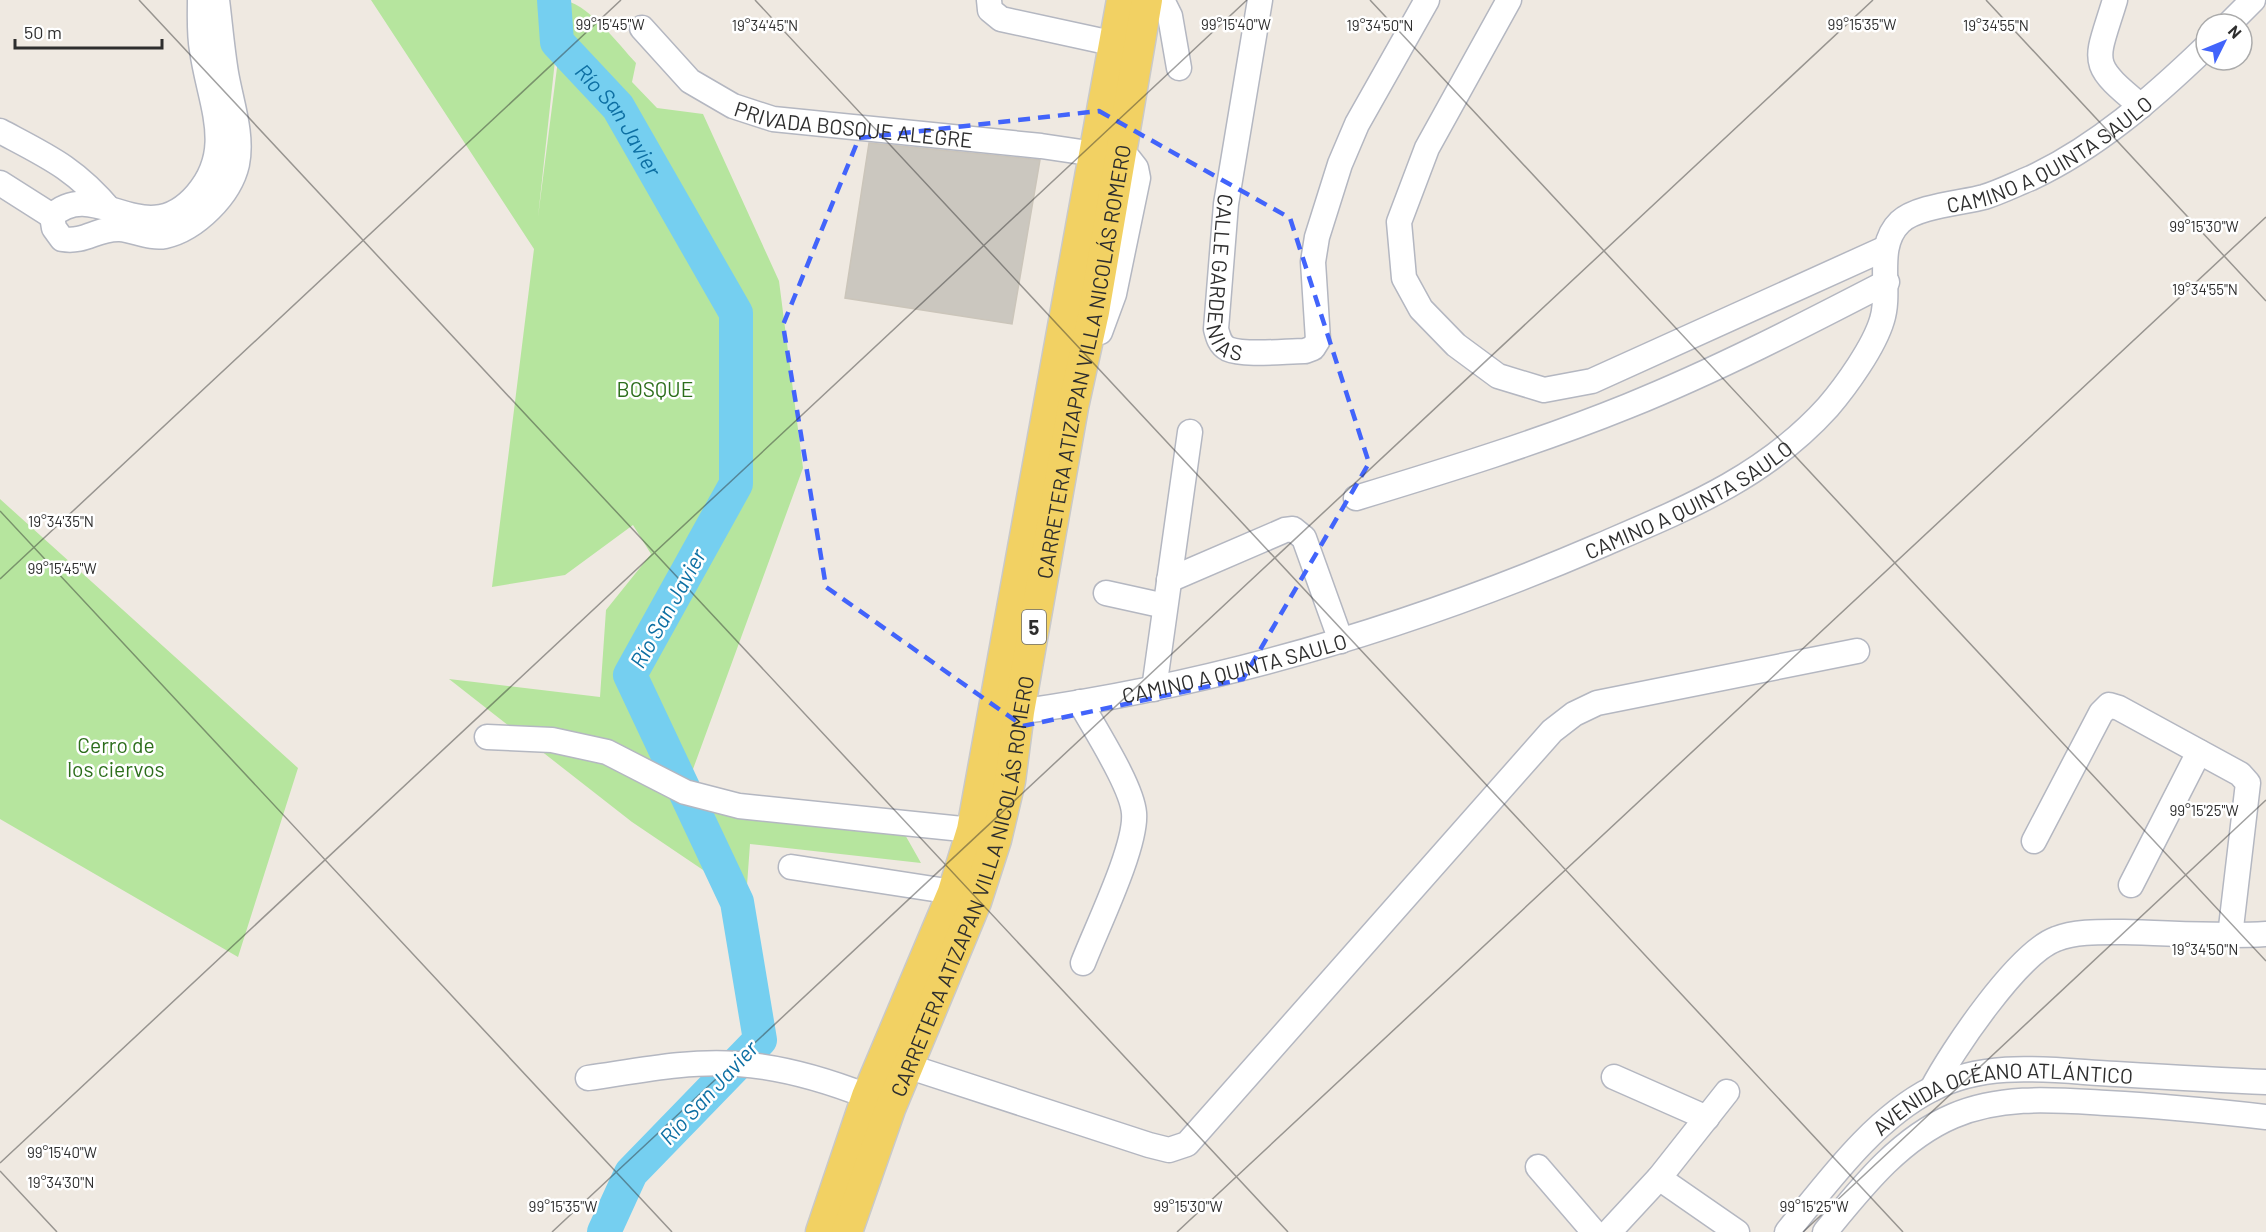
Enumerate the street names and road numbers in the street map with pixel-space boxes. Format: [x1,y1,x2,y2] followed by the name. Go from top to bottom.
[1944,90,2157,217] street label: CAMINO A QUINTA SAULO
[732,95,974,152] street label: PRIVADA BOSQUE ALEGRE
[1030,143,1135,581] street label: CARRETERA ATIZAPAN VILLA NICOLÁS ROMERO
[1203,192,1245,365] street label: CALLE GARDENIAS
[1581,435,1797,563] street label: CAMINO A QUINTA SAULO
[1022,610,1046,644] road number: 5
[1120,627,1350,707] street label: CAMINO A QUINTA SAULO
[884,674,1038,1100] street label: CARRETERA ATIZAPAN VILLA NICOLÁS ROMERO
[1867,1057,2134,1140] street label: AVENIDA OCÉANO ATLÁNTICO

